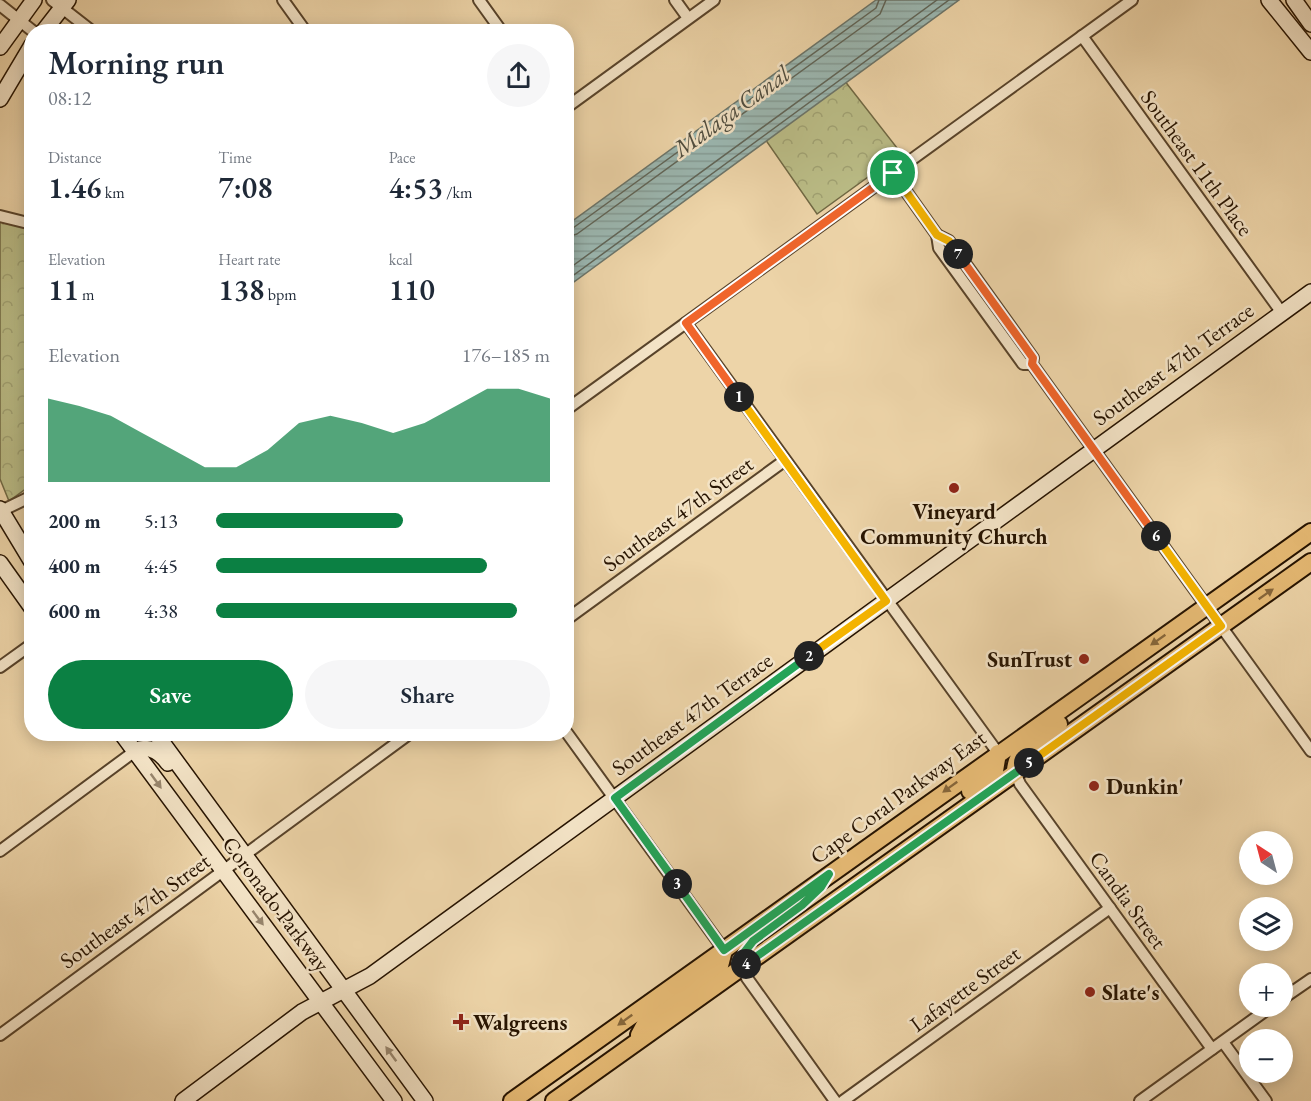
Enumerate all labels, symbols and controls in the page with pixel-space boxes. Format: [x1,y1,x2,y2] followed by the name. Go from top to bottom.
[48,41,225,84] text: Morning run
[487,44,550,107] button: share
[665,58,796,165] water label: Malaga Canal
[1134,84,1260,242] street label: Southeast 11th Place
[48,85,91,111] text: 08:12
[48,147,101,168] text: Distance
[218,147,252,168] text: Time
[389,147,416,168] text: Pace
[867,147,918,198] pin
[876,156,909,189] icon: arrive
[48,168,101,207] text: 1.46
[218,168,273,207] text: 7:08
[389,168,443,207] text: 4:53
[101,182,125,203] text: km
[443,182,473,203] text: /km
[943,239,973,269] pin: 7
[954,243,962,264] text: 7
[48,249,106,270] text: Elevation
[218,249,280,270] text: Heart rate
[389,249,413,270] text: kcal
[48,270,79,309] text: 11
[218,270,265,309] text: 138
[389,270,435,309] text: 110
[79,284,94,305] text: m
[265,284,297,305] text: bpm
[1087,296,1260,432] street label: Southeast 47th Terrace
[48,342,120,368] text: Elevation
[462,342,550,368] text: 176–185 m
[724,382,754,412] pin: 1
[735,386,743,407] text: 1
[597,450,759,578] street label: Southeast 47th Street
[947,481,961,495] marker: Vineyard Community Church
[860,497,1048,551] place label: Vineyard Community Church
[48,508,101,534] text: 200 m
[144,508,178,534] text: 5:13
[1141,521,1171,551] pin: 6
[1152,525,1160,546] text: 6
[48,553,101,579] text: 400 m
[144,553,178,579] text: 4:45
[1257,588,1273,600] one-way arrow
[48,598,101,624] text: 600 m
[144,598,178,624] text: 4:38
[1151,634,1167,646] one-way arrow
[794,641,824,671] pin: 2
[805,645,813,666] text: 2
[987,645,1073,674] place label: SunTrust
[606,646,779,782] street label: Southeast 47th Terrace
[1077,652,1091,666] marker: SunTrust
[48,660,293,729] button: Save
[305,660,550,729] button: Share
[804,723,992,871] street label: Cape Coral Parkway East
[1014,748,1044,778] pin: 5
[1025,752,1033,773] text: 5
[1106,772,1184,801] place label: Dunkin'
[150,774,162,789] one-way arrow
[1087,779,1101,793] marker: Dunkin'
[943,781,958,793] one-way arrow
[216,831,337,978] street label: Coronado Parkway
[1239,831,1293,885] north arrow
[1239,831,1293,1083] map controls
[1083,845,1173,955] street label: Candia Street
[54,847,216,975] street label: Southeast 47th Street
[662,869,692,899] pin: 3
[673,873,681,894] text: 3
[1239,897,1293,951] button: layers
[252,910,264,925] one-way arrow
[904,939,1026,1039] street label: Lafayette Street
[731,949,761,979] pin: 4
[742,953,750,974] text: 4
[1239,963,1293,1017] button: +
[1102,978,1159,1007] place label: Slate's
[1083,985,1097,999] marker: Slate's
[473,1008,568,1037] place label: Walgreens
[618,1014,634,1026] one-way arrow
[454,1015,468,1029] marker: Walgreens
[1239,1029,1293,1083] button: −
[385,1046,397,1062] one-way arrow

